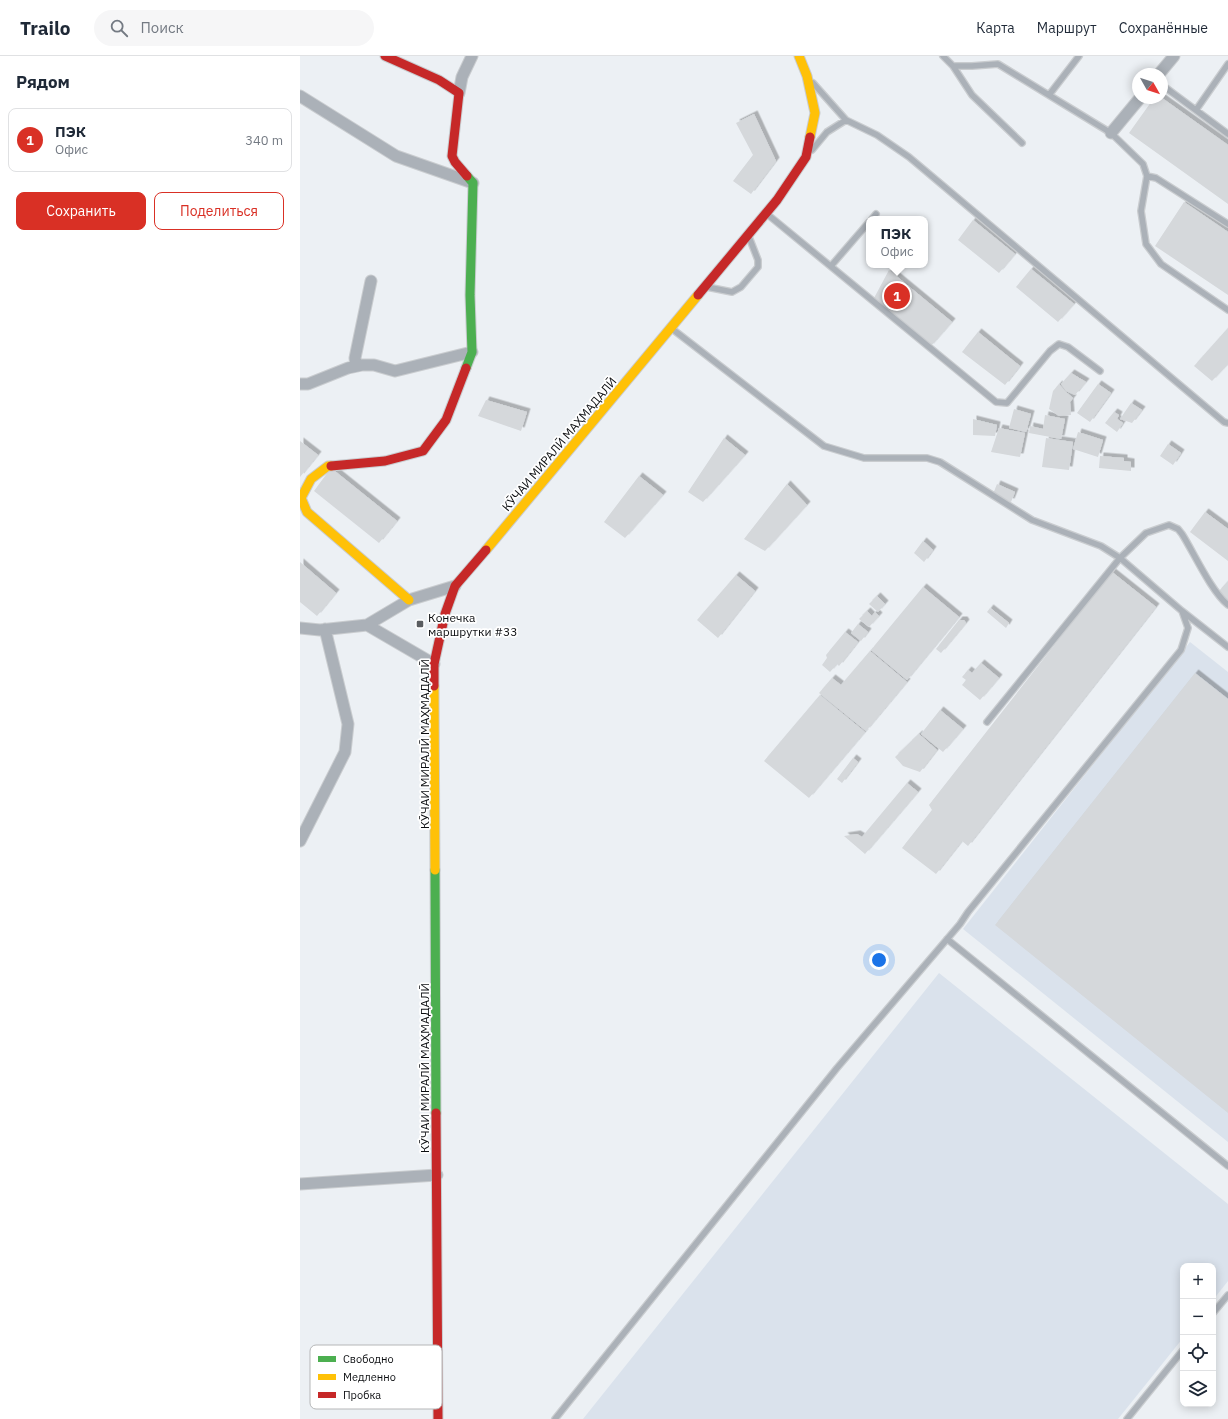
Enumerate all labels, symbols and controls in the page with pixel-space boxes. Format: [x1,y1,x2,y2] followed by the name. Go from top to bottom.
[94,10,374,46] search box
[20,16,70,40] text: Trailo
[108,17,130,39] icon: search
[140,18,184,37] text: Поиск
[976,19,1015,37] text: Карта
[1037,19,1097,37] text: Маршрут
[1119,19,1208,37] text: Сохранённые
[1132,68,1168,104] north arrow
[16,71,70,93] text: Рядом
[55,122,86,141] text: ПЭК
[26,132,34,149] text: 1
[245,132,283,149] text: 340 m
[55,141,88,158] text: Офис
[16,192,146,230] button: Сохранить
[154,192,284,230] button: Поделиться
[866,216,928,268] popup
[880,224,911,243] text: ПЭК
[880,243,914,260] text: Офис
[884,281,910,311] pin: 1
[499,374,619,514] street label: КӮЧАИ МИРАЛӢ МАҲМАДАЛӢ
[428,610,517,639] place label: Конечка маршрутки #33
[415,619,425,629] marker: Конечка маршрутки #33
[417,659,432,829] street label: КӮЧАИ МИРАЛӢ МАҲМАДАЛӢ
[869,950,889,970] your location
[417,983,432,1153] street label: КӮЧАИ МИРАЛӢ МАҲМАДАЛӢ
[1180,1263,1216,1407] map controls
[1180,1263,1216,1299] button: +
[1180,1299,1216,1335] button: −
[1180,1335,1216,1371] button: locate
[310,1345,442,1409] legend
[343,1352,394,1366] text: Свободно
[343,1370,396,1384] text: Медленно
[1180,1371,1216,1407] button: layers
[343,1388,381,1402] text: Пробка

